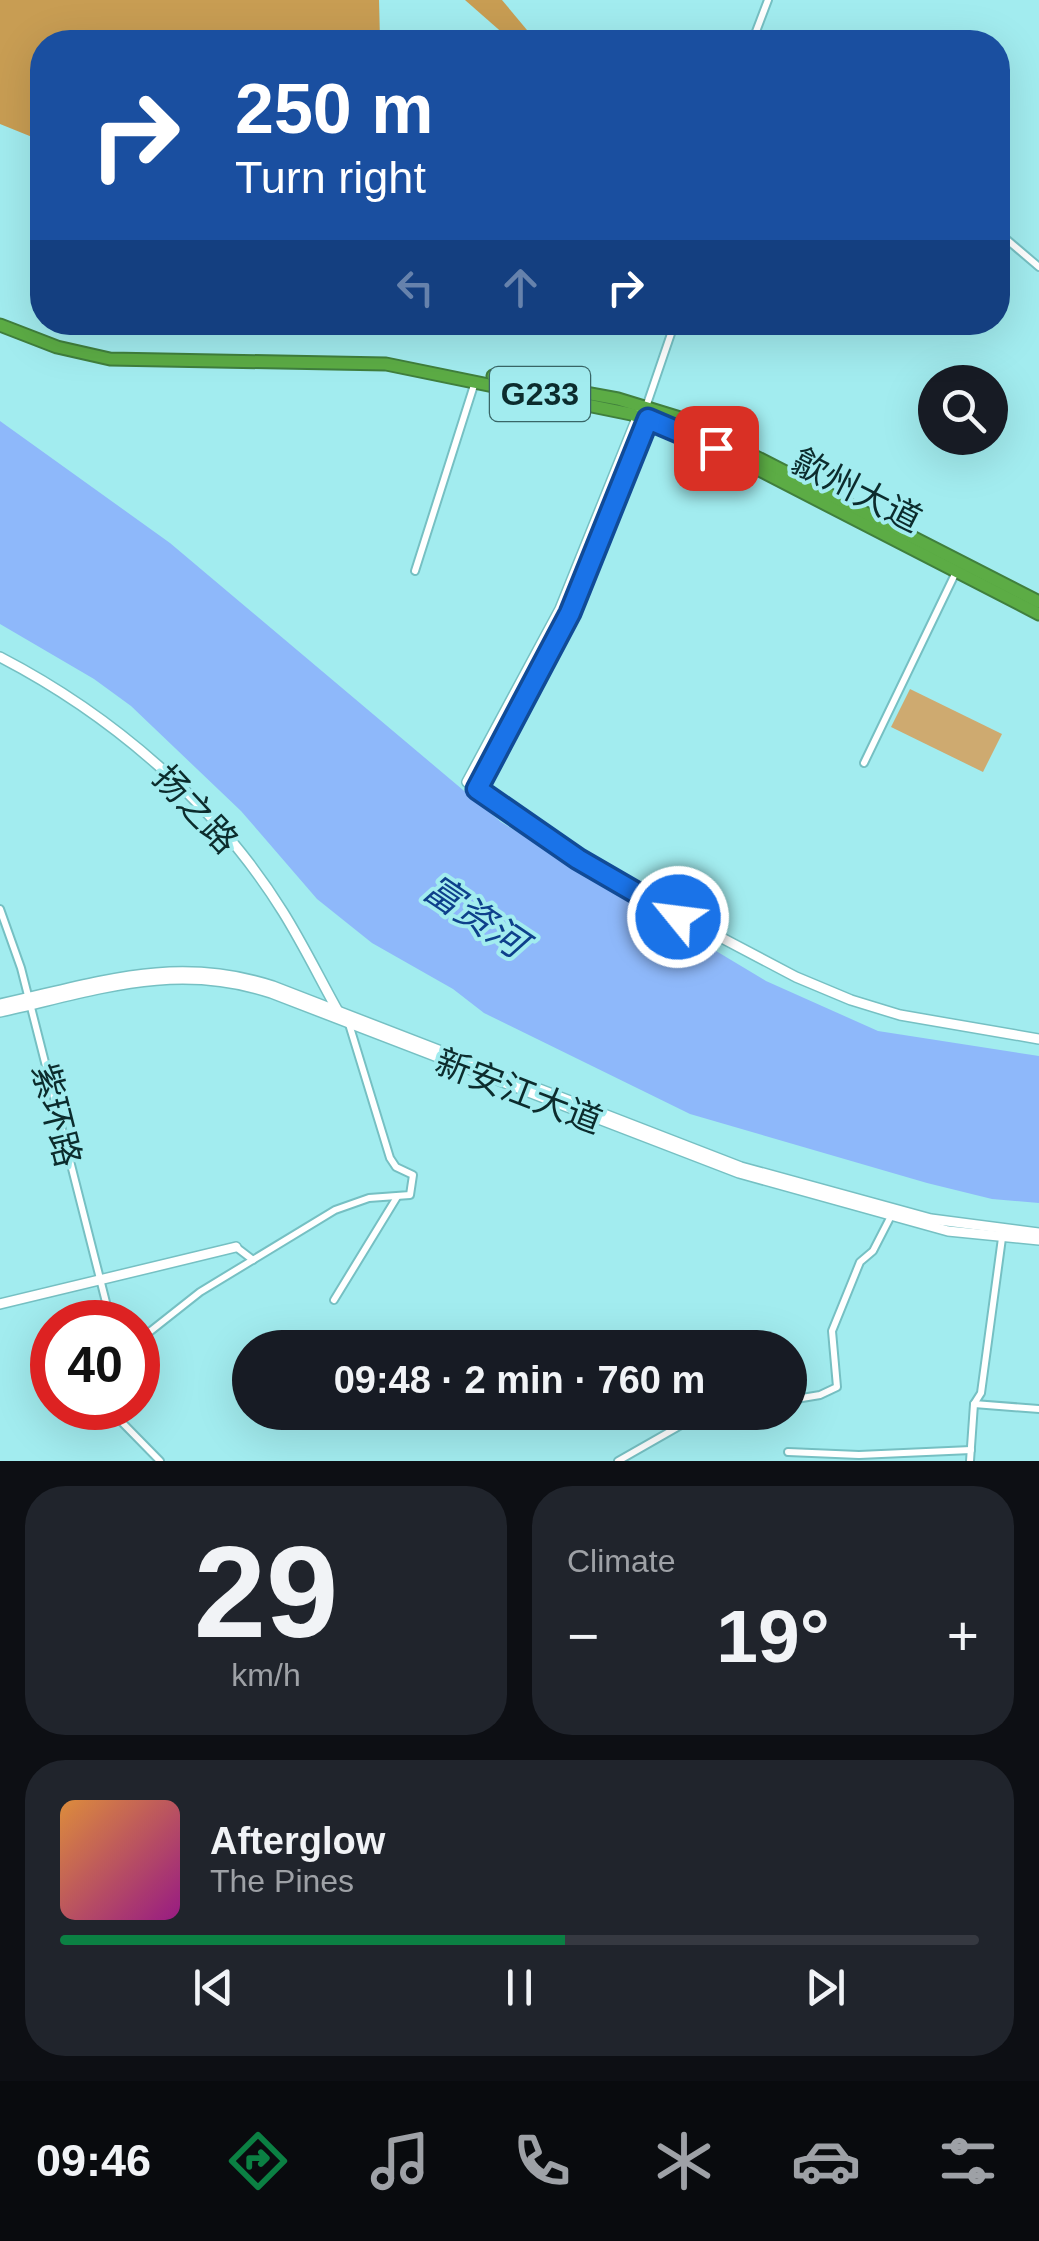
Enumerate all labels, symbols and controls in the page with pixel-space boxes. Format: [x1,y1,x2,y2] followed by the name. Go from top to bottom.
[70,70,200,200] icon: right
[235,70,433,148] text: 250 m
[235,152,426,203] text: Turn right
[388,260,443,315] icon: left
[493,260,548,315] icon: ahead
[598,260,653,315] icon: right
[918,365,1008,455] map controls
[918,365,1008,455] button: search
[490,367,590,421] road number: G233
[674,406,759,491] pin
[689,421,744,476] icon: arrive
[786,441,928,539] street label: 歙州大道
[146,757,246,861] street label: 扬之路
[626,865,730,969] position arrow
[416,867,540,969] water label: 富资河
[430,1041,608,1141] street label: 新安江大道
[25,1059,89,1171] street label: 紫环路
[30,1300,160,1430] speed limit sign: 40
[334,1359,705,1401] text: 09:48 · 2 min · 760 m
[194,1519,338,1665] text: 29
[567,1543,675,1579] text: Climate
[716,1594,830,1678] text: 19°
[567,1605,599,1667] text: −
[947,1605,979,1667] text: +
[231,1657,301,1693] text: km/h
[210,1820,385,1862] text: Afterglow
[210,1863,354,1899] text: The Pines
[186,1960,241,2015] icon: previous
[492,1960,547,2015] icon: pause
[798,1960,853,2015] icon: next
[223,2126,293,2196] icon: directions
[365,2126,435,2196] icon: music
[507,2126,577,2196] icon: phone
[649,2126,719,2196] icon: climate
[791,2126,861,2196] icon: car
[933,2126,1003,2196] icon: filters
[36,2135,151,2186] text: 09:46

